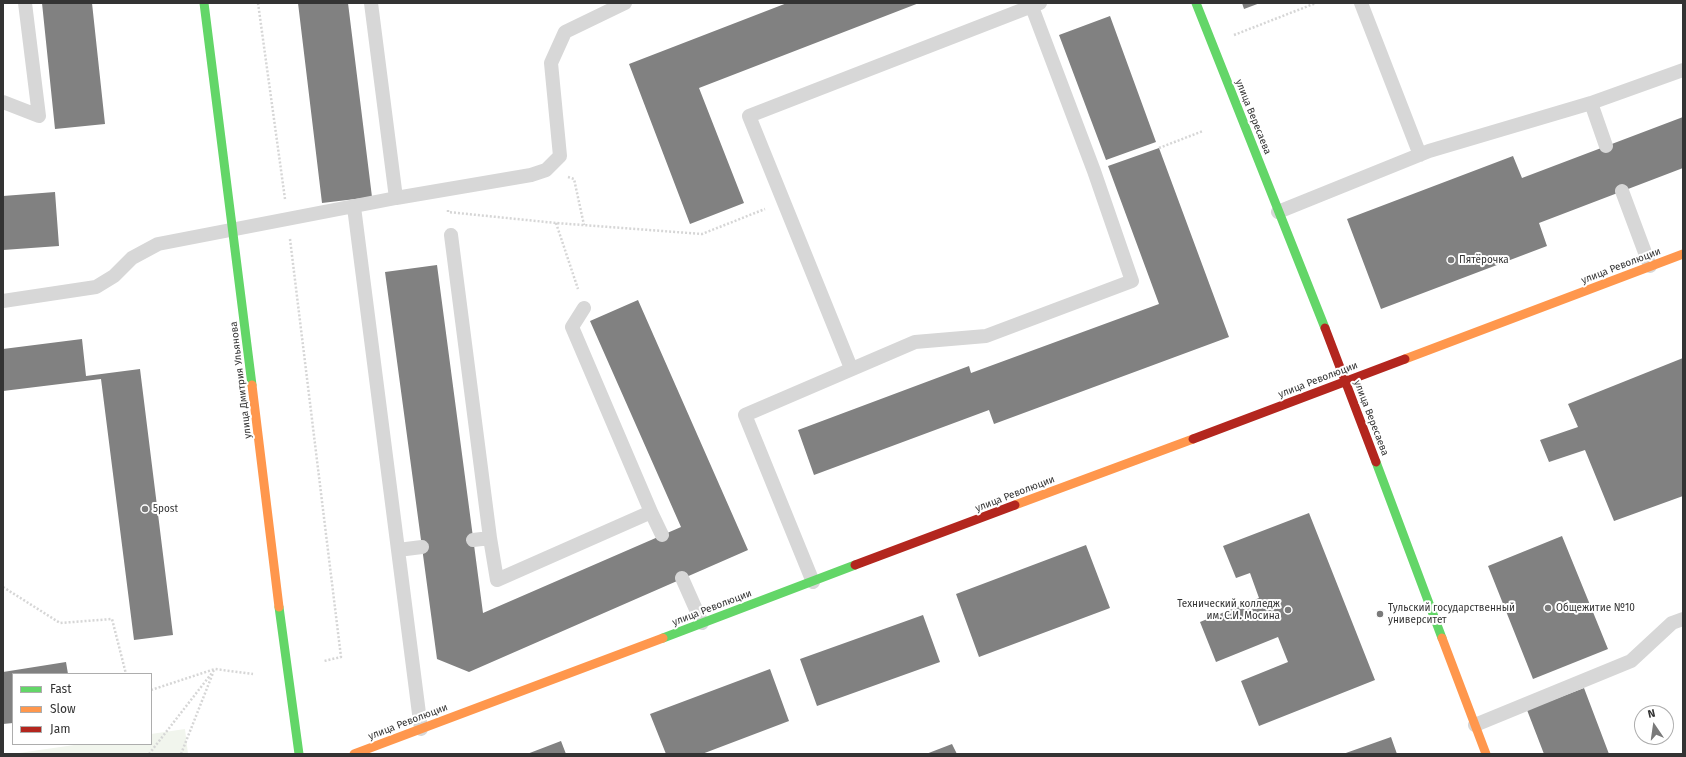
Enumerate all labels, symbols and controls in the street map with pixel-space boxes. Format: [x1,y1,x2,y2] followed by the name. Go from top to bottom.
[1232,78,1274,156] street label: улица Вересаева
[1580,245,1662,287] street label: улица Революции
[1459,254,1509,266] place label: Пятёрочка
[1446,255,1456,265] marker: Пятёрочка
[228,321,254,439] street label: улица Дмитрия Ульянова
[1277,359,1359,401] street label: улица Революции
[1351,379,1391,457] street label: улица Вересаева
[974,473,1056,515] street label: улица Революции
[153,503,178,515] place label: 5post
[140,504,150,514] marker: 5post
[671,587,753,629] street label: улица Революции
[1177,598,1280,622] place label: Технический колледж им. С.И. Мосина
[1388,602,1515,626] place label: Тульский государственный университет
[1556,602,1635,614] place label: Общежитие №10
[1543,603,1553,613] marker: Общежитие №10
[1283,605,1293,615] marker: Технический колледж им. С.И. Мосина
[1375,609,1385,619] marker: Тульский государственный университет
[12,673,152,745] legend
[50,682,72,696] text: Fast
[367,701,449,743] street label: улица Революции
[50,702,76,716] text: Slow
[1634,705,1674,745] north arrow
[1646,707,1656,721] text: N
[50,722,70,736] text: Jam

